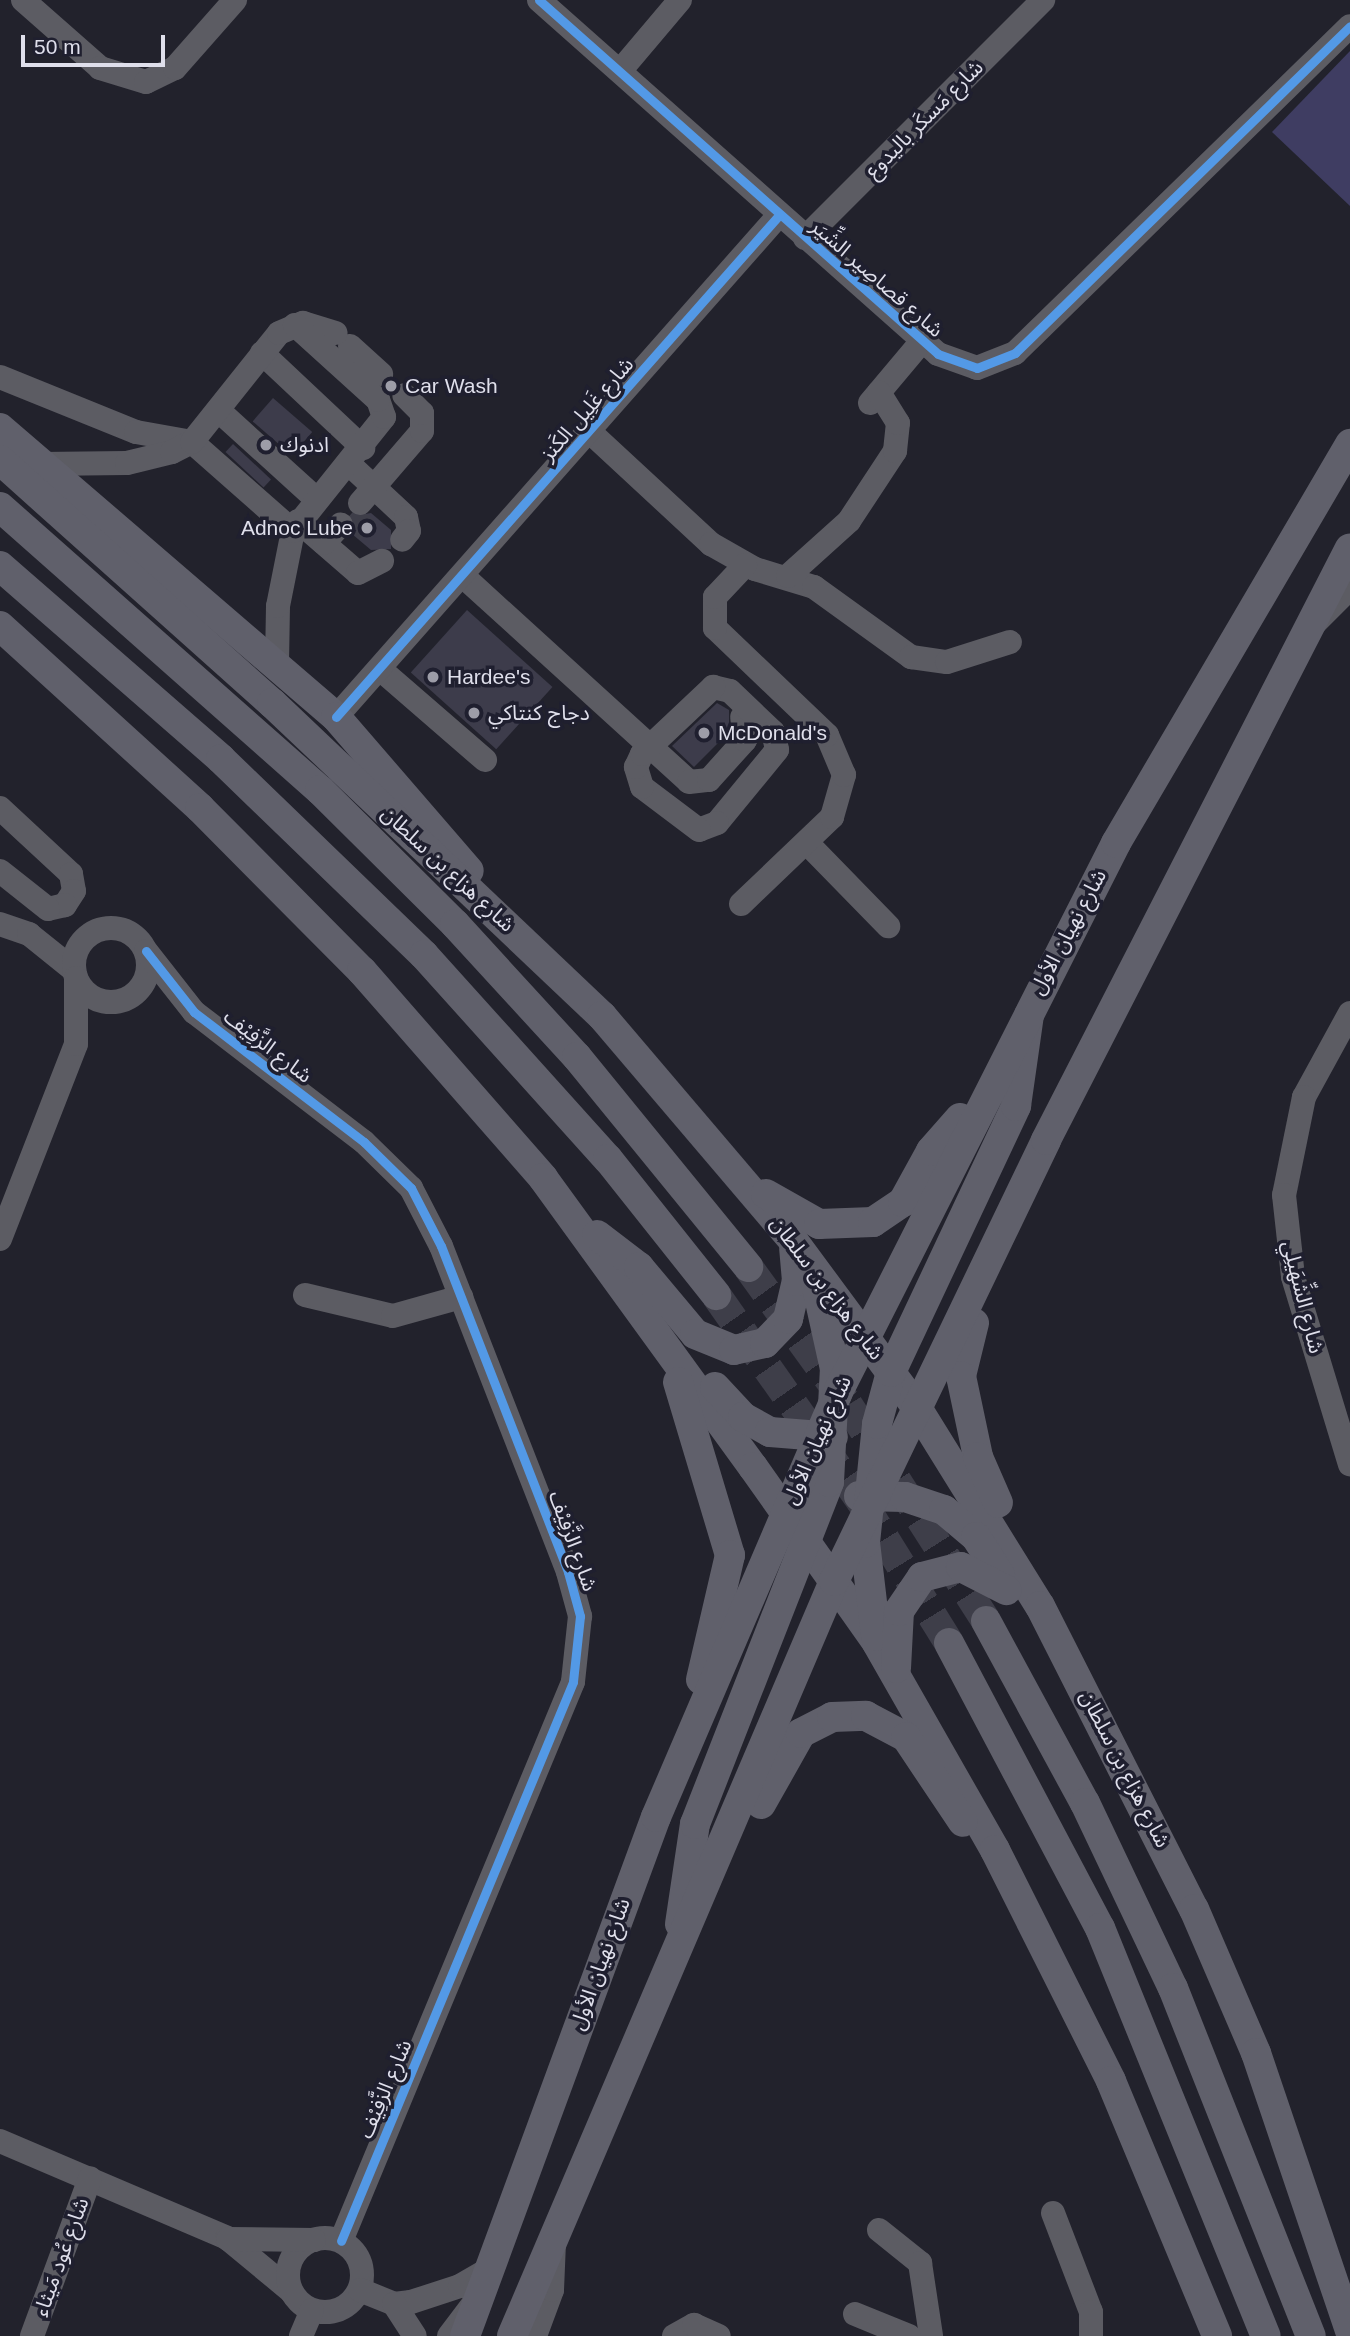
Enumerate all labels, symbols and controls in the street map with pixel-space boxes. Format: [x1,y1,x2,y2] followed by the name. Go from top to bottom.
[24,21,168,65] scale bar
[34,35,81,58] text: 50 m
[860,55,988,183] street label: شارع مَسكَر باليدوع
[805,214,949,342] street label: شارع قصاصِير الشِّيَر
[535,352,639,466] street label: شارع غَلِيل الكَنز
[405,373,498,399] place label: Car Wash
[383,378,399,394] marker: Car Wash
[280,432,329,458] place label: ادنوك
[258,437,274,453] marker: ادنوك
[241,515,353,541] place label: Adnoc Lube
[359,520,375,536] marker: Adnoc Lube
[447,664,530,690] place label: Hardee's
[425,669,441,685] marker: Hardee's
[488,700,590,726] place label: دجاج كنتاكي
[466,705,482,721] marker: دجاج كنتاكي
[718,720,827,746] place label: McDonald's
[696,725,712,741] marker: McDonald's
[376,801,520,937] street label: شارع هزاع بن سلطان
[1024,865,1112,999] street label: شارع نهيان الأول
[219,1004,317,1088] street label: شارع الزَّفِيْف
[765,1211,889,1365] street label: شارع هزاع بن سلطان
[1277,1238,1329,1356] street label: شارع الشِّهَيلِي
[777,1372,857,1508] street label: شارع نهيان الأول
[543,1487,603,1595] street label: شارع الزَّفِيْف
[1074,1686,1176,1852] street label: شارع هزاع بن سلطان
[564,1895,636,2033] street label: شارع نهيان الأول
[353,2036,417,2142] street label: شارع الزَّفِيْف
[28,2194,94,2320] street label: شارع عُود مَيثاء

